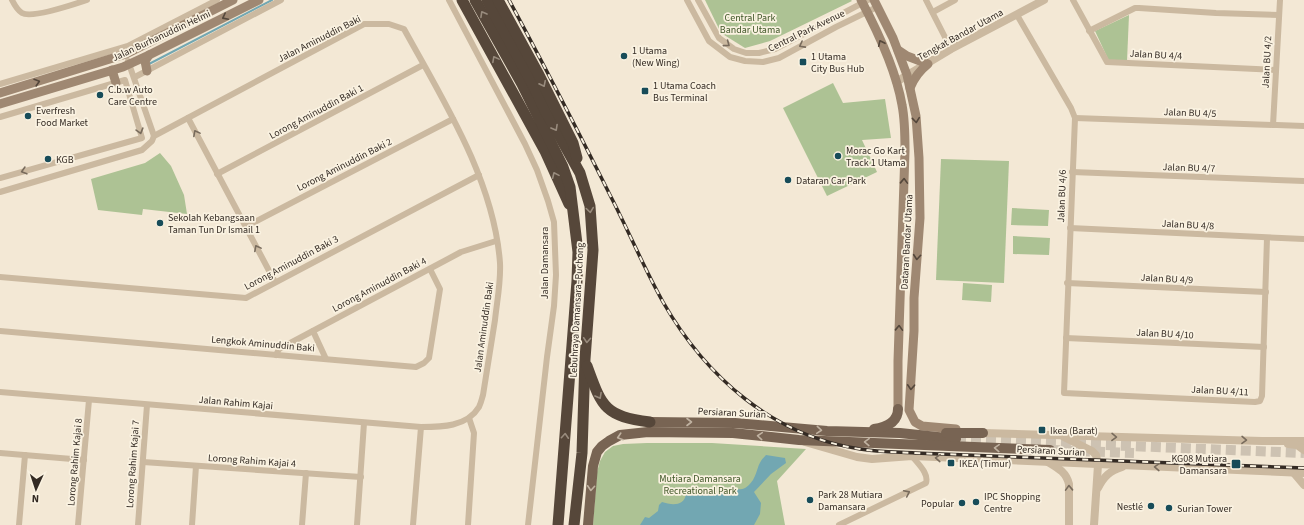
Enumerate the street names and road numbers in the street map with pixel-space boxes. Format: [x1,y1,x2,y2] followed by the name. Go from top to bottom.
[766,6,847,56] street label: Central Park Avenue
[915,6,1006,64] street label: Tengkat Bandar Utama
[110,7,213,65] street label: Jalan Burhanuddin Helmi
[276,12,363,66] street label: Jalan Aminuddin Baki
[1259,35,1275,89] street label: Jalan BU 4/2
[1129,47,1183,63] street label: Jalan BU 4/4
[267,81,366,143] street label: Lorong Aminuddin Baki 1
[1163,105,1217,121] street label: Jalan BU 4/5
[295,135,394,195] street label: Lorong Aminuddin Baki 2
[1162,160,1216,176] street label: Jalan BU 4/7
[1054,169,1070,223] street label: Jalan BU 4/6
[898,194,916,290] street label: Dataran Bandar Utama
[1161,217,1215,233] street label: Jalan BU 4/8
[538,227,552,299] street label: Jalan Damansara
[242,232,341,294] street label: Lorong Aminuddin Baki 3
[566,242,588,378] street label: Lebuhraya Damansara–Puchong
[330,254,429,316] street label: Lorong Aminuddin Baki 4
[1140,271,1194,287] street label: Jalan BU 4/9
[471,281,497,373] street label: Jalan Aminuddin Baki
[1136,325,1194,342] street label: Jalan BU 4/10
[211,332,315,355] street label: Lengkok Aminuddin Baki
[1191,382,1249,399] street label: Jalan BU 4/11
[198,393,274,413] street label: Jalan Rahim Kajai
[697,404,767,422] street label: Persiaran Surian
[64,418,86,507] street label: Lorong Rahim Kajai 8
[123,420,143,509] street label: Lorong Rahim Kajai 7
[1016,442,1086,460] street label: Persiaran Surian
[207,451,296,471] street label: Lorong Rahim Kajai 4

